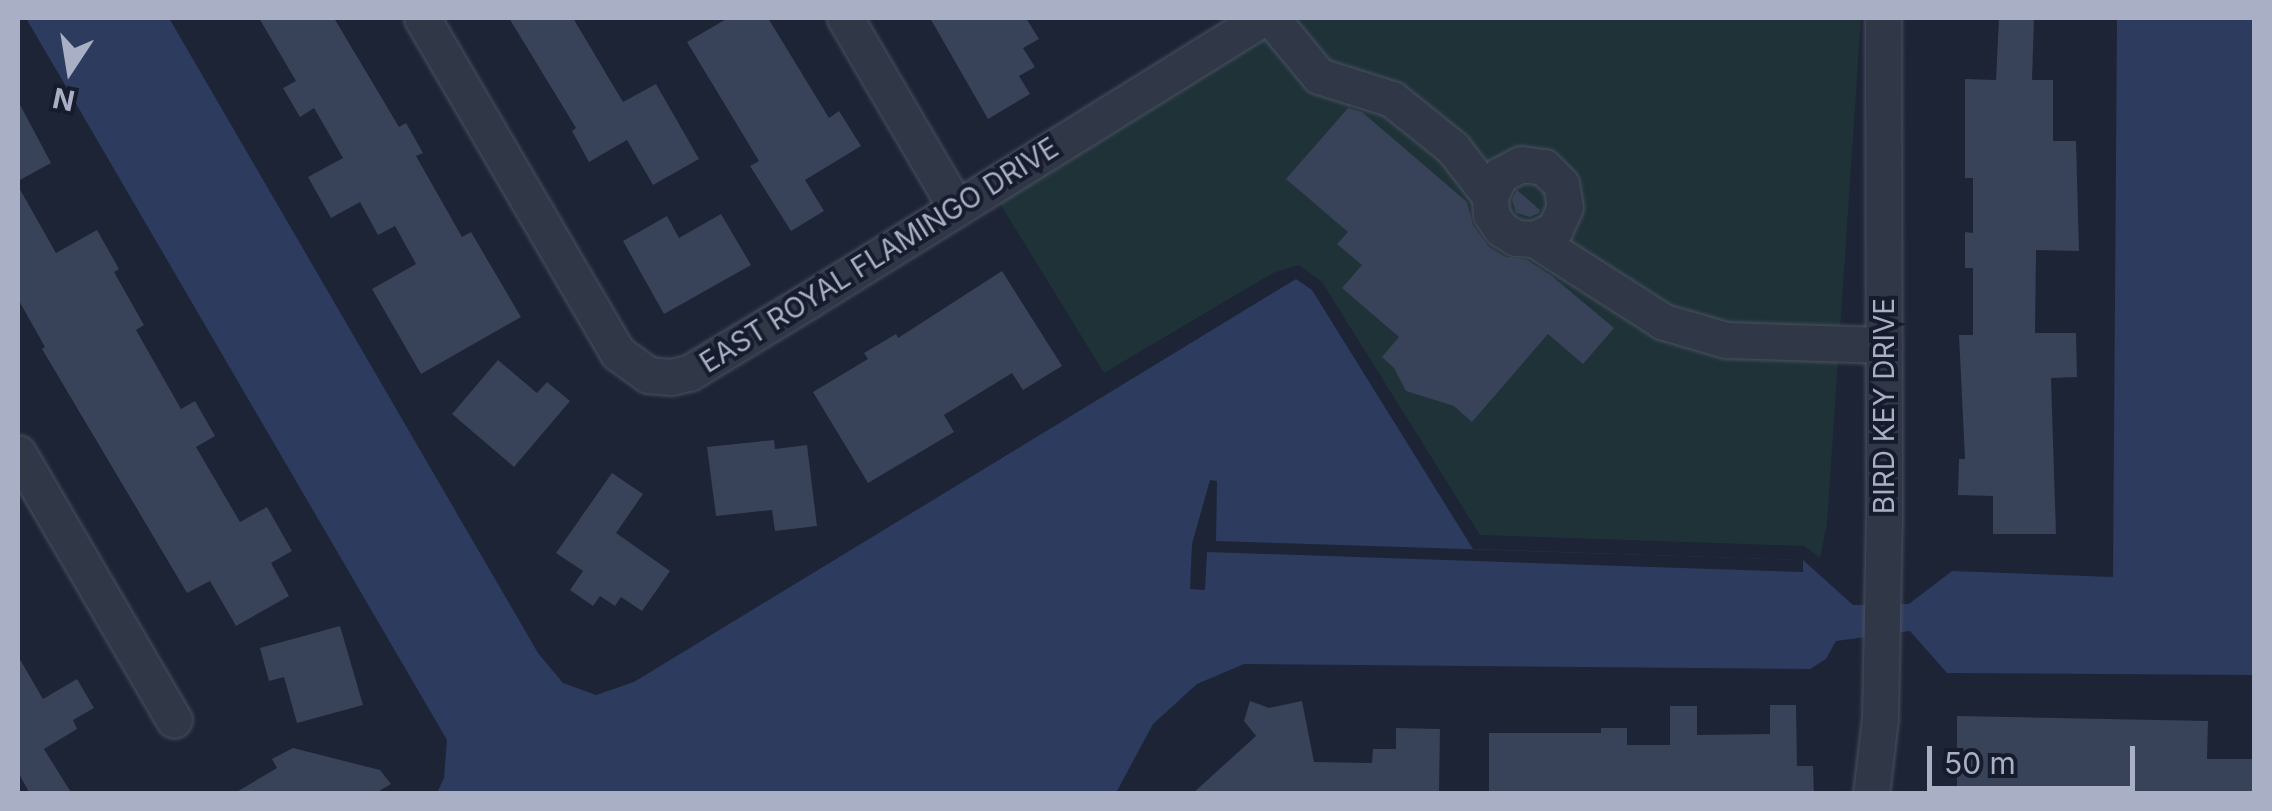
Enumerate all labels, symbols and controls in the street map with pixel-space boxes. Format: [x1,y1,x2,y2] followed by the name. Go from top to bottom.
[20,20,120,120] north arrow
[50,80,78,118] text: N
[694,130,1064,380] street label: EAST ROYAL FLAMINGO DRIVE
[1867,298,1901,514] street label: BIRD KEY DRIVE
[1932,726,2140,788] scale bar
[1944,745,2016,781] text: 50 m

